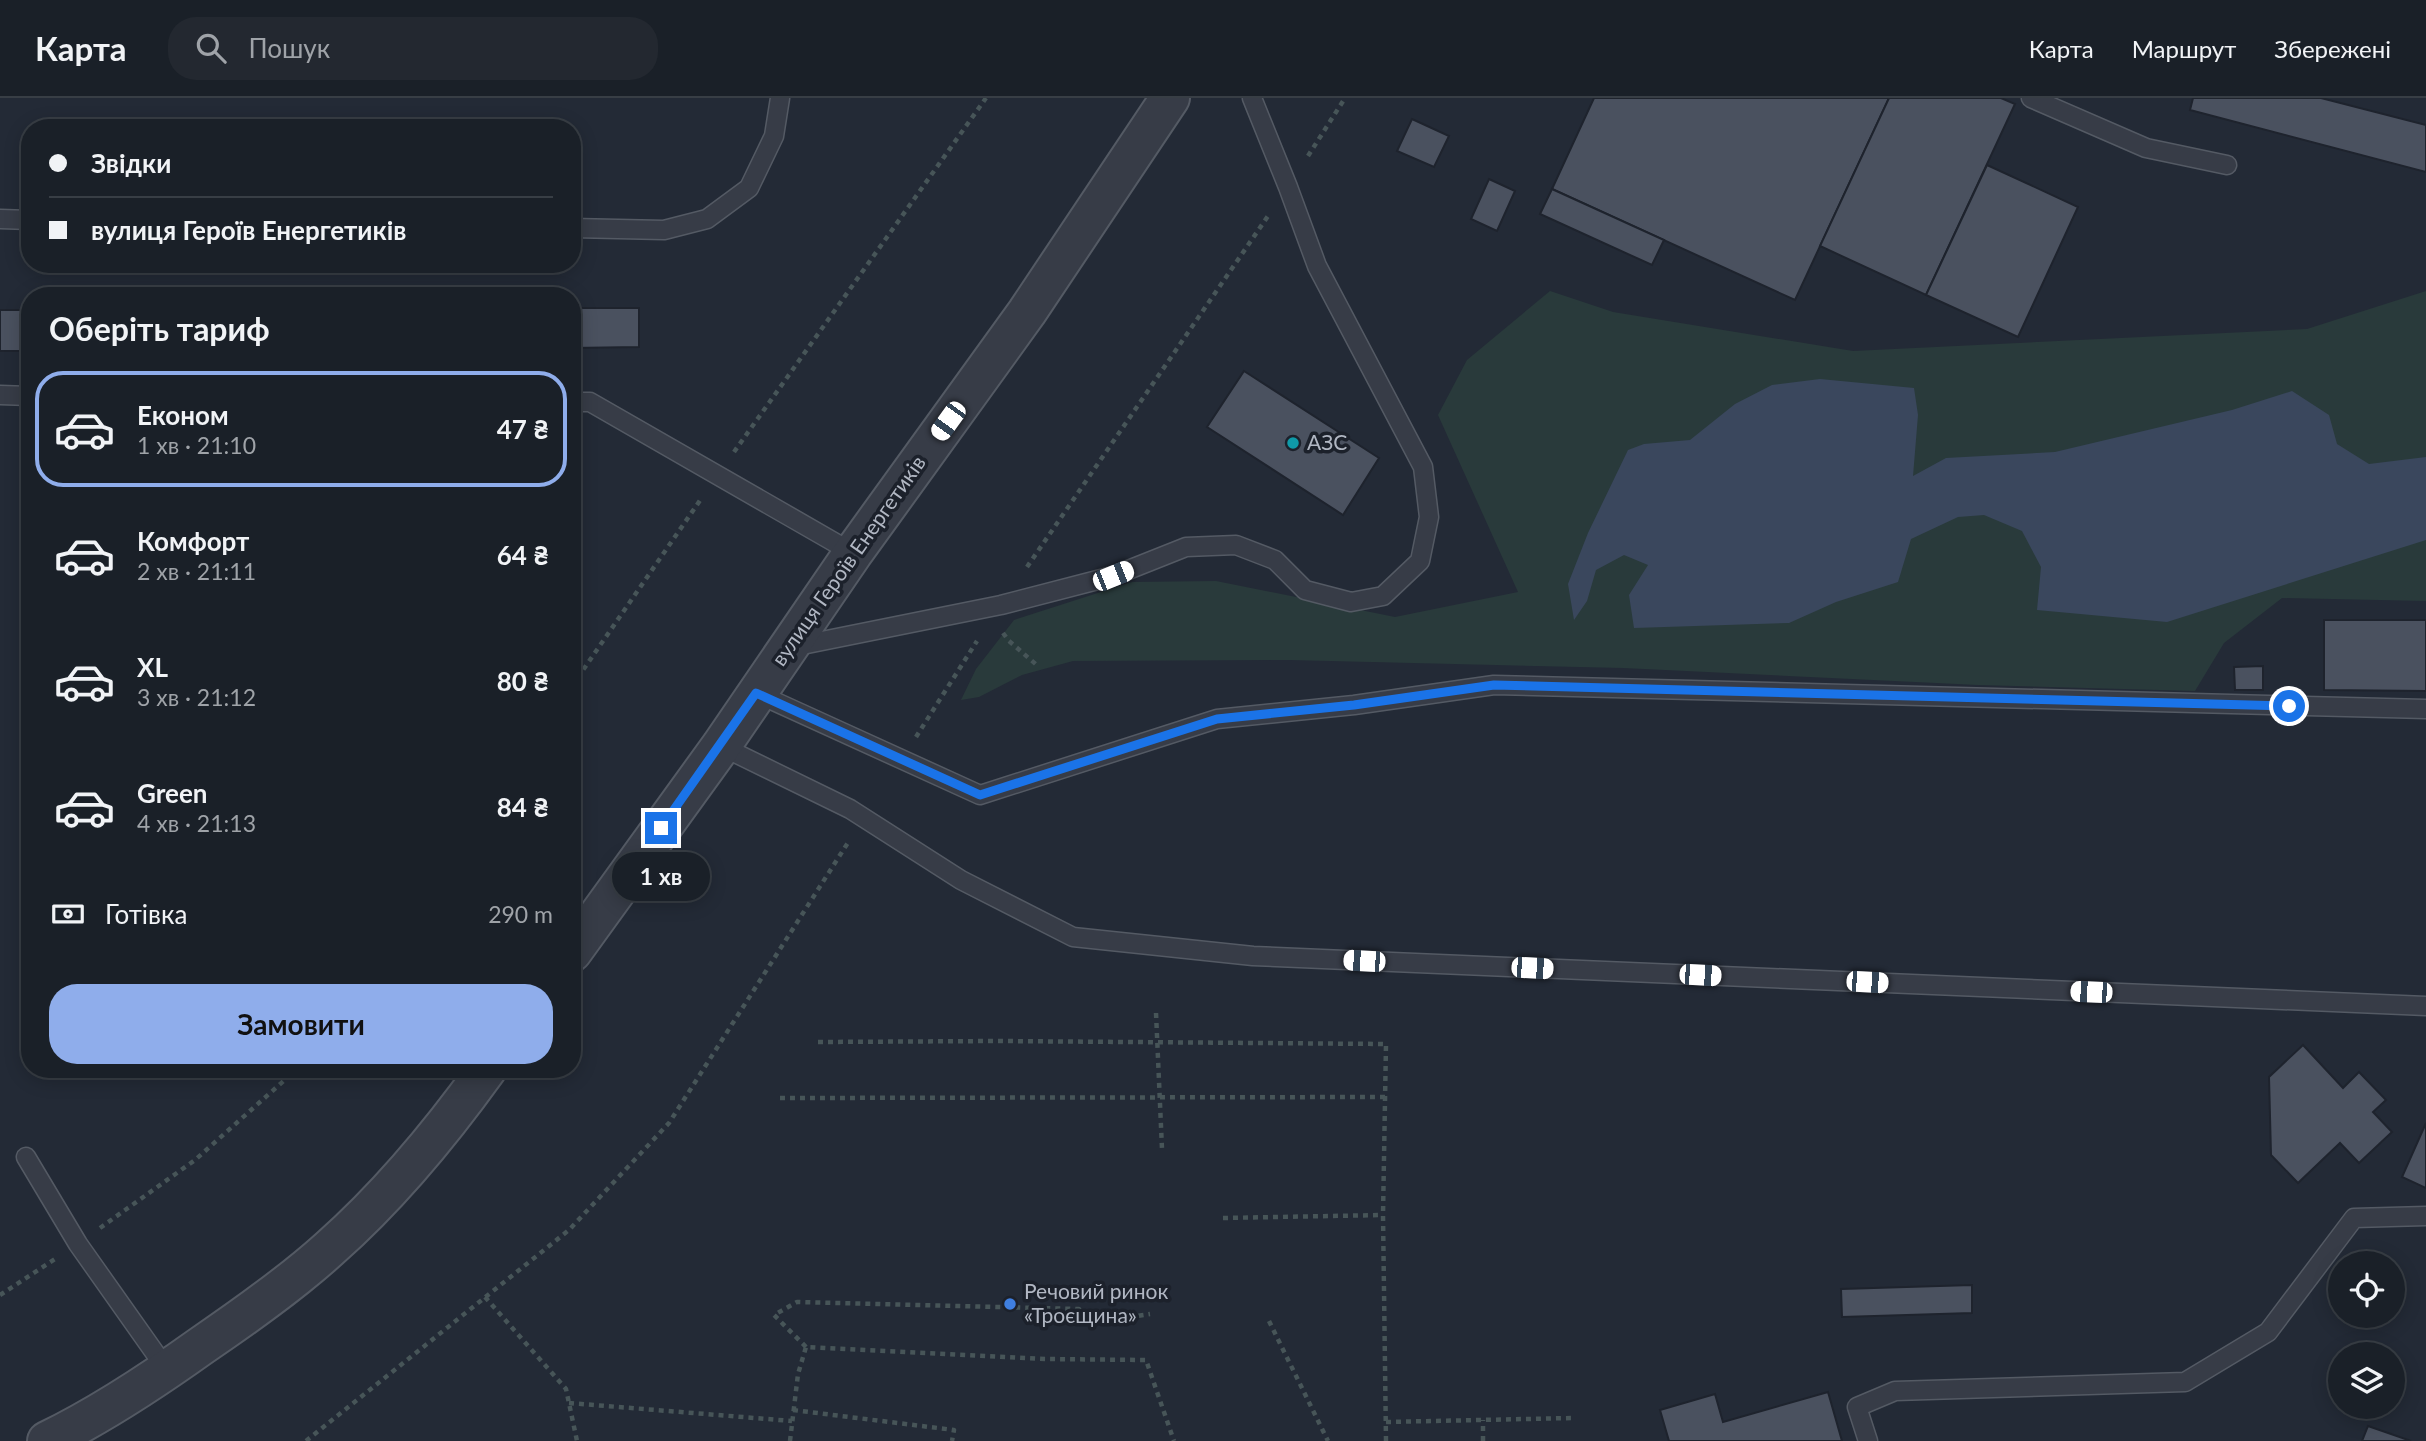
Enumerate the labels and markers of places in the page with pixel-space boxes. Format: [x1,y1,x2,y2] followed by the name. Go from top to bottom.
[1307,429,1347,454] place label: АЗС
[1285,435,1301,451] marker: АЗС
[1024,1278,1168,1327] place label: Речовий ринок «Троєщина»
[1002,1296,1018,1312] marker: Речовий ринок «Троєщина»

